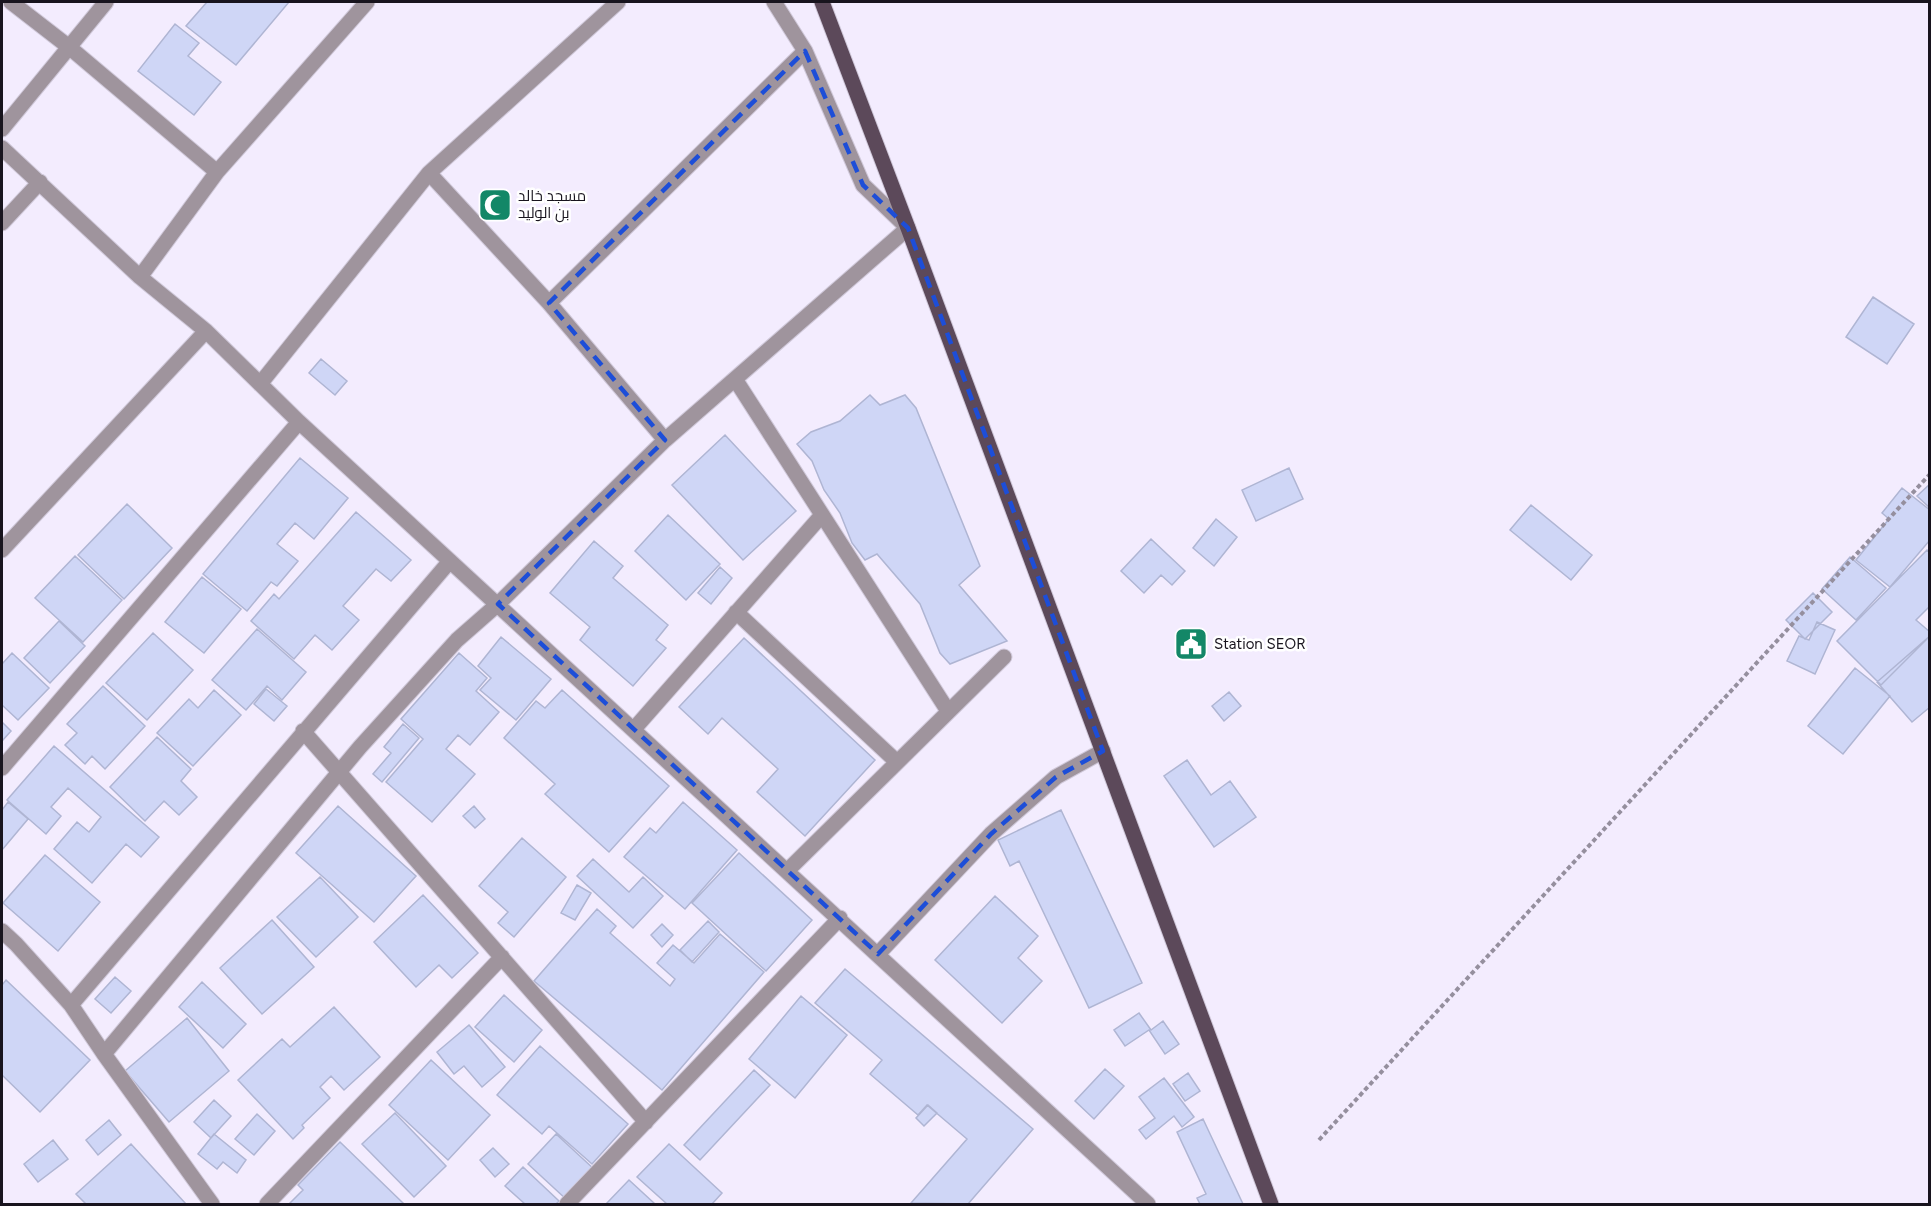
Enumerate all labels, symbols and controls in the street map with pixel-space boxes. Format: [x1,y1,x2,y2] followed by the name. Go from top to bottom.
[477,187,513,223] mosque icon: مسجد خالد بن الوليد
[518,187,586,223] place label: مسجد خالد بن الوليد
[1173,626,1209,662] public building icon: Station SEOR
[1214,635,1306,653] place label: Station SEOR

